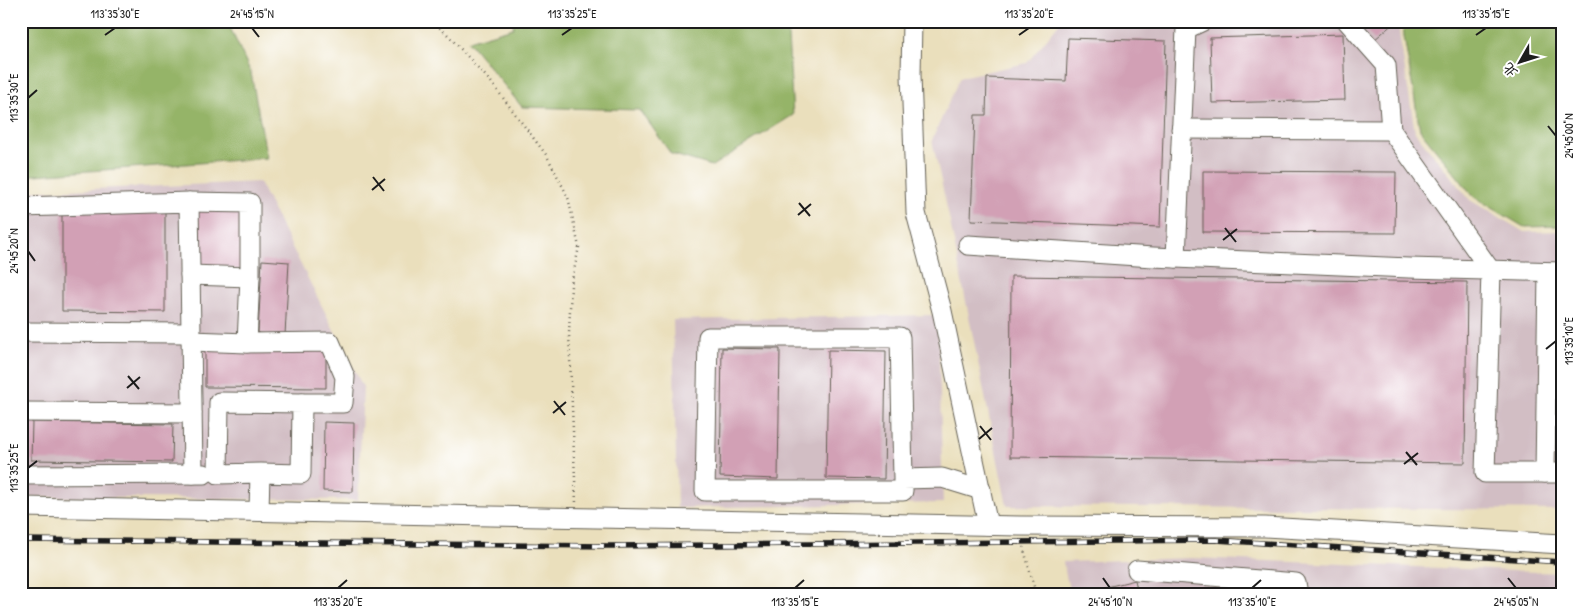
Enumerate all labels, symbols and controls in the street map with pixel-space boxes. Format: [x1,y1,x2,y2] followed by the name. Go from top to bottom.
[91,5,140,22] text: 113°35'30"E
[230,5,274,22] text: 24°45'15"N
[548,5,597,22] text: 113°35'25"E
[1004,5,1054,22] text: 113°35'20"E
[1462,5,1511,22] text: 113°35'15"E
[1496,38,1546,88] north arrow
[1498,59,1521,82] text: 北
[5,73,22,122] text: 113°35'30"E
[1560,113,1577,159] text: 24°45'00"N
[5,228,22,274] text: 24°45'20"N
[1560,316,1577,365] text: 113°35'10"E
[5,443,22,492] text: 113°35'25"E
[313,593,363,610] text: 113°35'20"E
[771,593,820,610] text: 113°35'15"E
[1088,593,1132,610] text: 24°45'10"N
[1228,593,1277,610] text: 113°35'10"E
[1494,593,1538,610] text: 24°45'05"N

